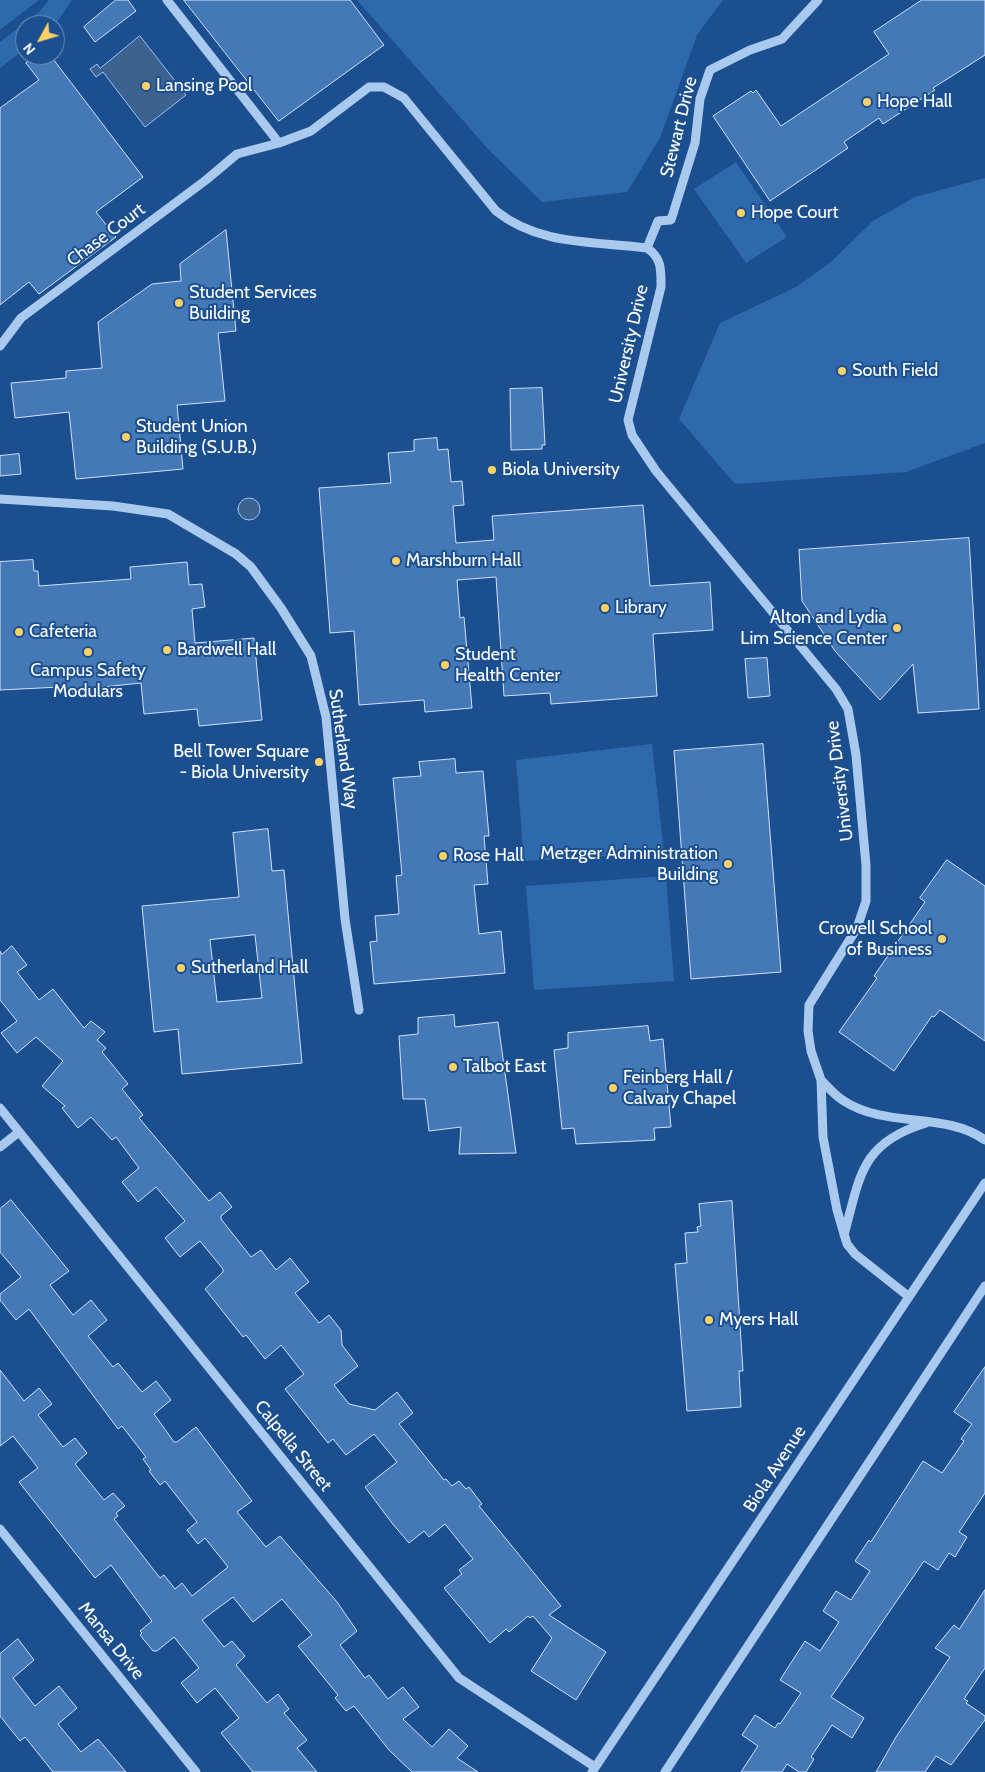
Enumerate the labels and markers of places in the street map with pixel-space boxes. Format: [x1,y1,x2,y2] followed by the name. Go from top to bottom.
[156,75,252,97] place label: Lansing Pool
[140,80,152,92] marker: Lansing Pool
[877,91,952,113] place label: Hope Hall
[861,96,873,108] marker: Hope Hall
[751,202,839,224] place label: Hope Court
[735,207,747,219] marker: Hope Court
[189,282,317,324] place label: Student Services Building
[173,297,185,309] marker: Student Services Building
[852,360,938,382] place label: South Field
[836,365,848,377] marker: South Field
[136,416,257,458] place label: Student Union Building (S.U.B.)
[120,431,132,443] marker: Student Union Building (S.U.B.)
[502,459,620,481] place label: Biola University
[486,464,498,476] marker: Biola University
[406,550,521,572] place label: Marshburn Hall
[390,555,402,567] marker: Marshburn Hall
[615,597,667,619] place label: Library
[599,602,611,614] marker: Library
[740,607,887,650] place label: Alton and Lydia Lim Science Center
[29,621,97,643] place label: Cafeteria
[891,622,903,634] marker: Alton and Lydia Lim Science Center
[13,626,25,638] marker: Cafeteria
[177,639,276,661] place label: Bardwell Hall
[161,644,173,656] marker: Bardwell Hall
[455,644,560,686] place label: Student Health Center
[82,646,94,658] marker: Campus Safety Modulars
[439,659,451,671] marker: Student Health Center
[30,660,146,702] place label: Campus Safety Modulars
[173,741,309,784] place label: Bell Tower Square - Biola University
[313,756,325,768] marker: Bell Tower Square - Biola University
[540,843,718,886] place label: Metzger Administration Building
[453,845,524,867] place label: Rose Hall
[437,850,449,862] marker: Rose Hall
[722,858,734,870] marker: Metzger Administration Building
[819,918,932,961] place label: Crowell School of Business
[936,933,948,945] marker: Crowell School of Business
[191,957,308,979] place label: Sutherland Hall
[175,962,187,974] marker: Sutherland Hall
[463,1056,546,1078] place label: Talbot East
[447,1061,459,1073] marker: Talbot East
[623,1067,736,1110] place label: Feinberg Hall / Calvary Chapel
[607,1082,619,1094] marker: Feinberg Hall / Calvary Chapel
[719,1309,798,1331] place label: Myers Hall
[703,1314,715,1326] marker: Myers Hall

